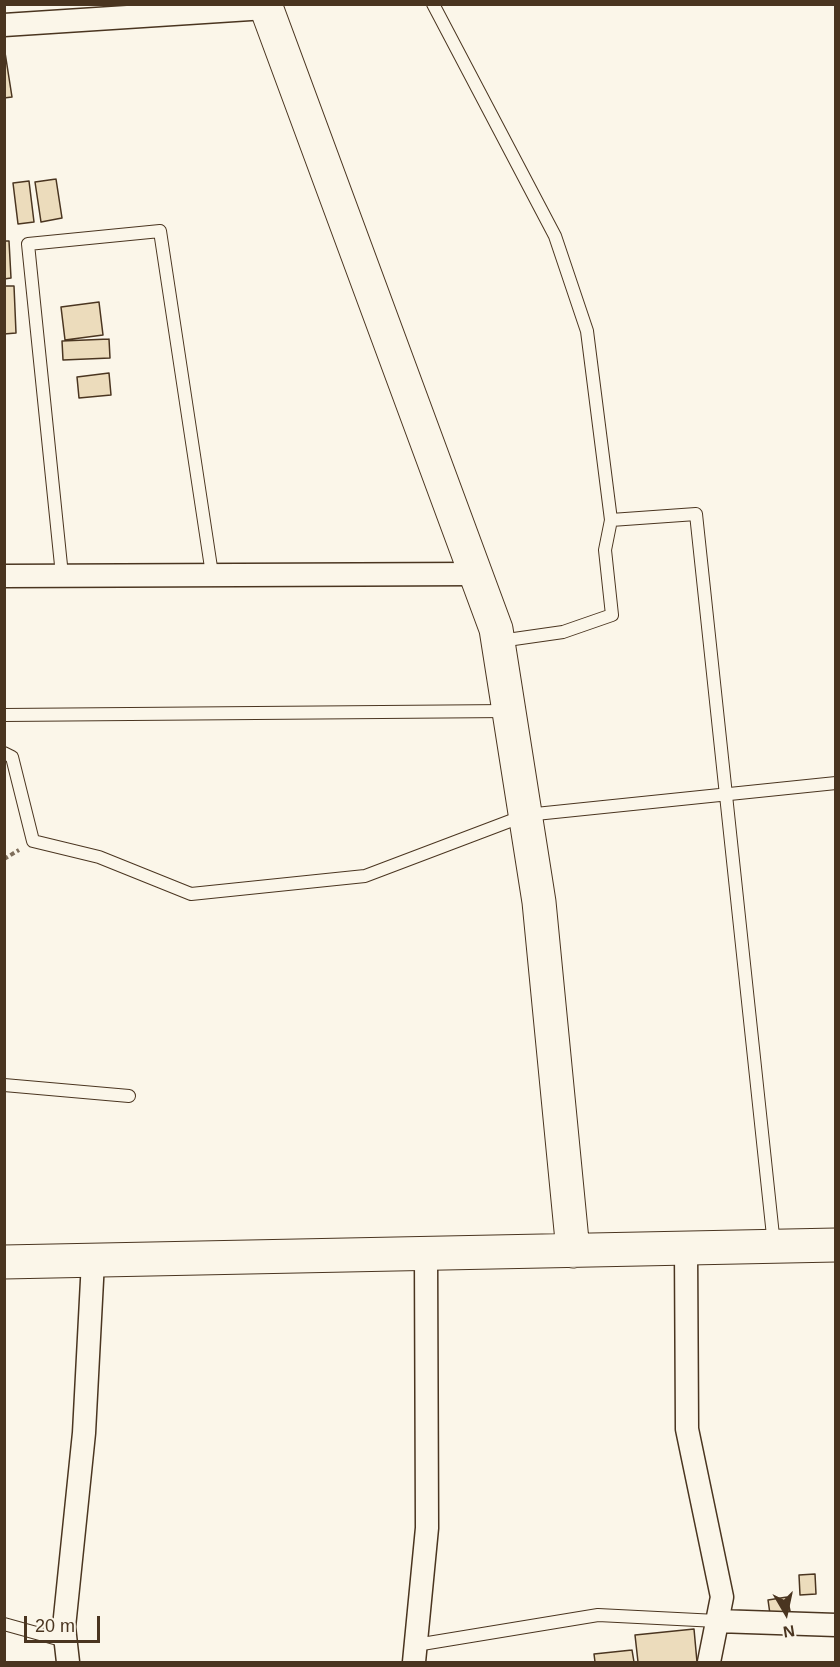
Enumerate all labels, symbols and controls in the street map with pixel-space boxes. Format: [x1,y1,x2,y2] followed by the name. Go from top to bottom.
[756,1583,816,1643] north arrow
[27,1604,104,1642] scale bar
[35,1616,75,1636] text: 20 m
[782,1622,796,1641] text: N

